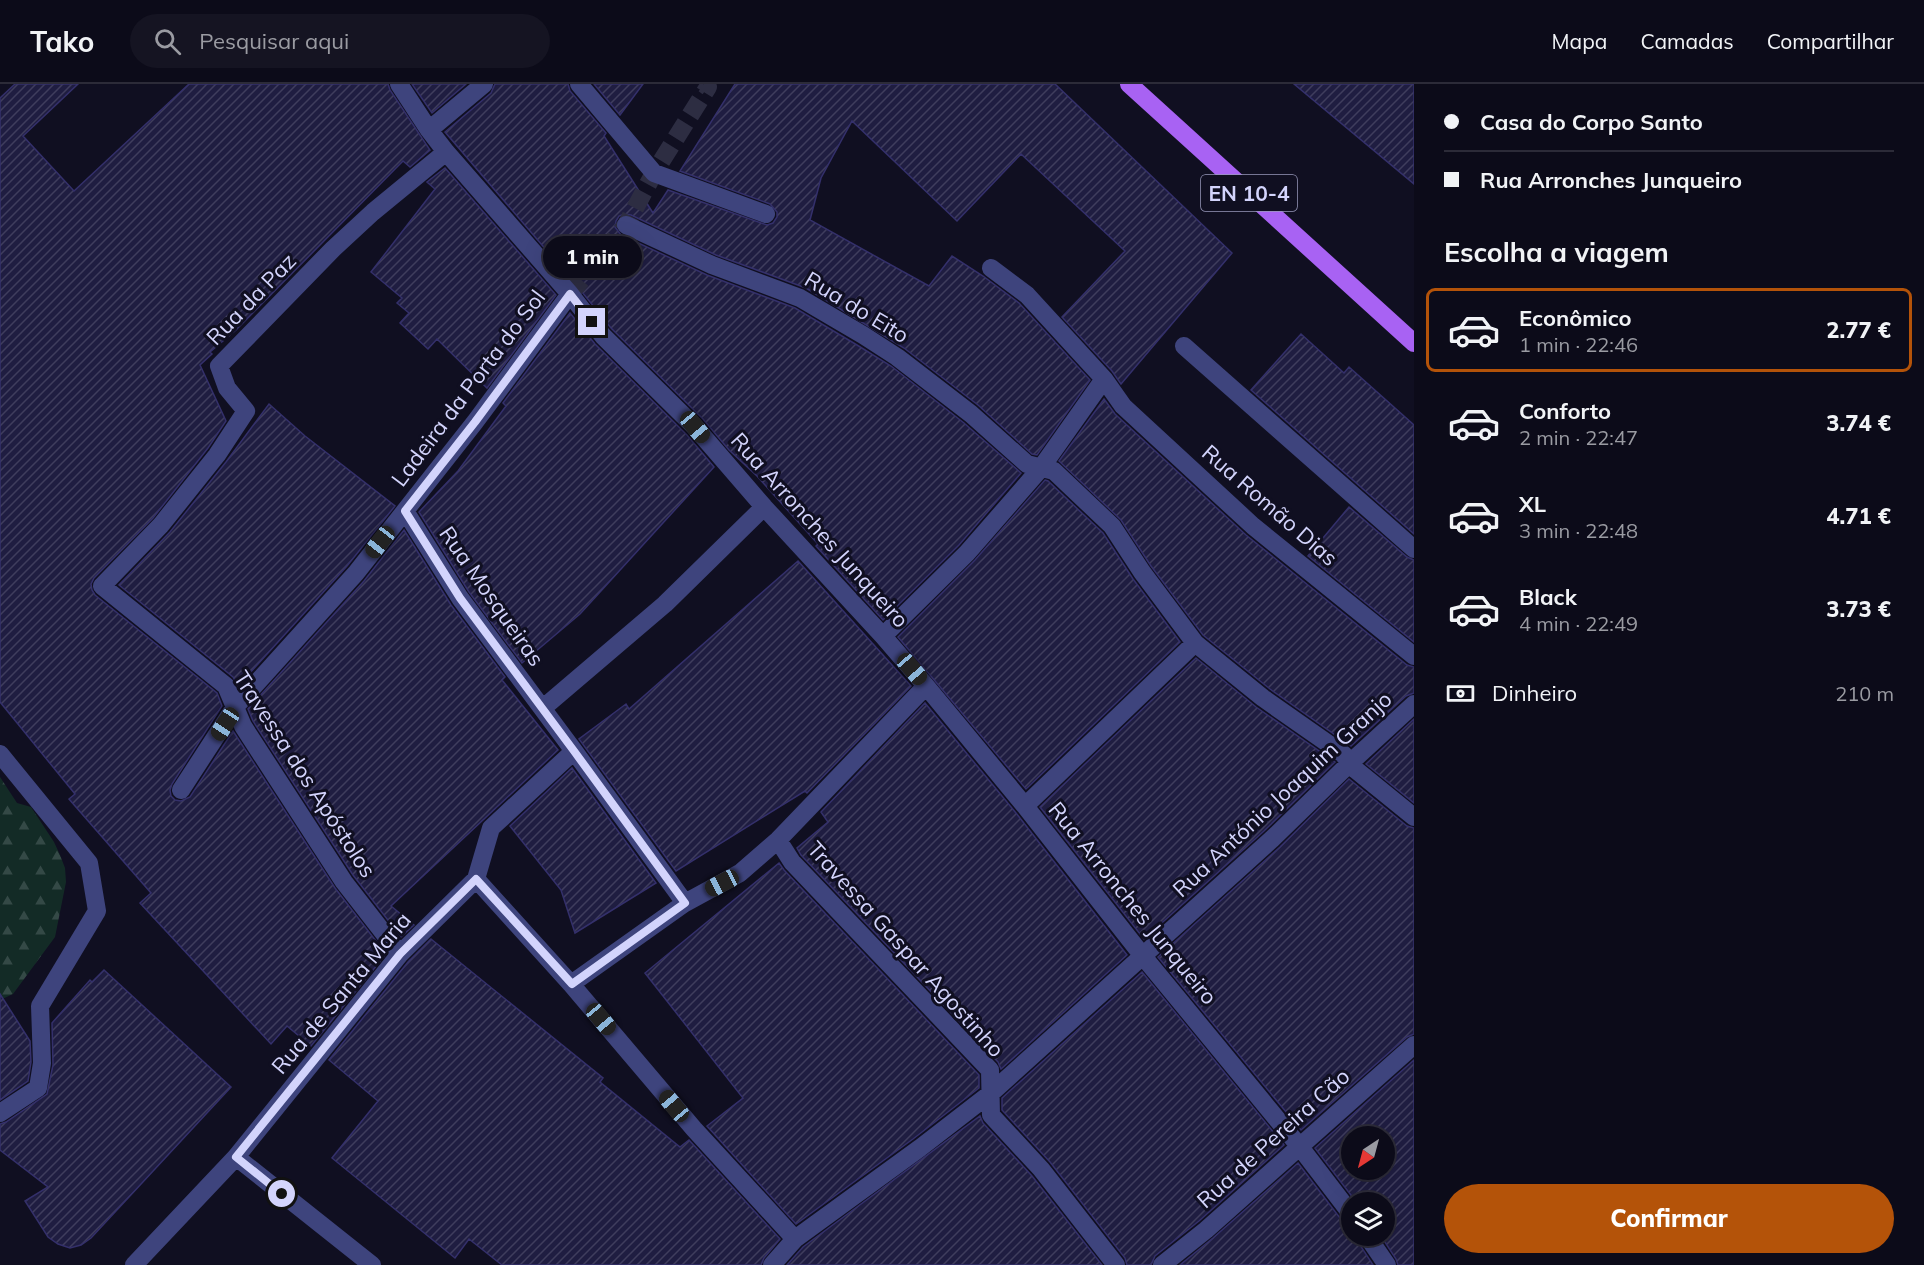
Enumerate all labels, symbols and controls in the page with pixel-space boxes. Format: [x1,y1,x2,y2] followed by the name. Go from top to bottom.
[130,14,550,68] search box
[30,24,94,59] text: Tako
[151,25,184,58] icon: search
[199,27,349,55] text: Pesquisar aqui
[1552,28,1607,54] text: Mapa
[1640,28,1734,54] text: Camadas
[1767,28,1894,54] text: Compartilhar
[1480,108,1703,136] text: Casa do Corpo Santo
[1480,166,1742,194] text: Rua Arronches Junqueiro
[1201,175,1297,211] road number: EN 10-4
[542,235,642,277] callout: 1 min
[1444,235,1669,269] text: Escolha a viagem
[566,244,619,269] text: 1 min
[200,247,302,351] street label: Rua da Paz
[800,265,914,349] street label: Rua do Eito
[385,284,551,492] street label: Ladeira da Porta do Sol
[1447,303,1501,357] icon: car
[1519,304,1632,332] text: Econômico
[578,308,605,335] route end
[1826,316,1891,344] text: 2.77 €
[1519,332,1638,357] text: 1 min · 22:46
[1447,396,1501,450] icon: car
[1519,397,1611,425] text: Conforto
[677,407,713,447] car
[1826,409,1891,437] text: 3.74 €
[1519,425,1638,450] text: 2 min · 22:47
[725,427,915,633] street label: Rua Arronches Junqueiro
[1196,438,1344,572] street label: Rua Romão Dias
[1447,489,1501,543] icon: car
[1519,490,1546,518] text: XL
[1826,502,1891,530] text: 4.71 €
[1519,518,1638,543] text: 3 min · 22:48
[433,521,551,671] street label: Rua Mosqueiras
[362,522,398,562] car
[1447,582,1501,636] icon: car
[1519,583,1577,611] text: Black
[1826,595,1891,623] text: 3.73 €
[1519,611,1638,636] text: 4 min · 22:49
[893,650,931,688] car
[228,665,382,883] street label: Travessa dos Apóstolos
[1444,677,1477,710] icon: cash
[1492,679,1577,707] text: Dinheiro
[1835,681,1894,706] text: 210 m
[1167,685,1397,903] street label: Rua António Joaquim Granjo
[208,704,242,744] car
[1042,796,1224,1010] street label: Rua Arronches Junqueiro
[802,835,1010,1063] street label: Travessa Gaspar Agostinho
[702,867,742,899] car
[265,906,417,1080] street label: Rua de Santa Maria
[583,999,619,1039] car
[1191,1062,1355,1214] street label: Rua de Pereira Cão
[656,1086,692,1126] car
[1341,1126,1395,1180] north arrow
[1341,1126,1395,1246] map controls
[268,1180,295,1207] route start
[1444,1184,1894,1253] button: Confirmar
[1341,1192,1395,1246] button: layers

